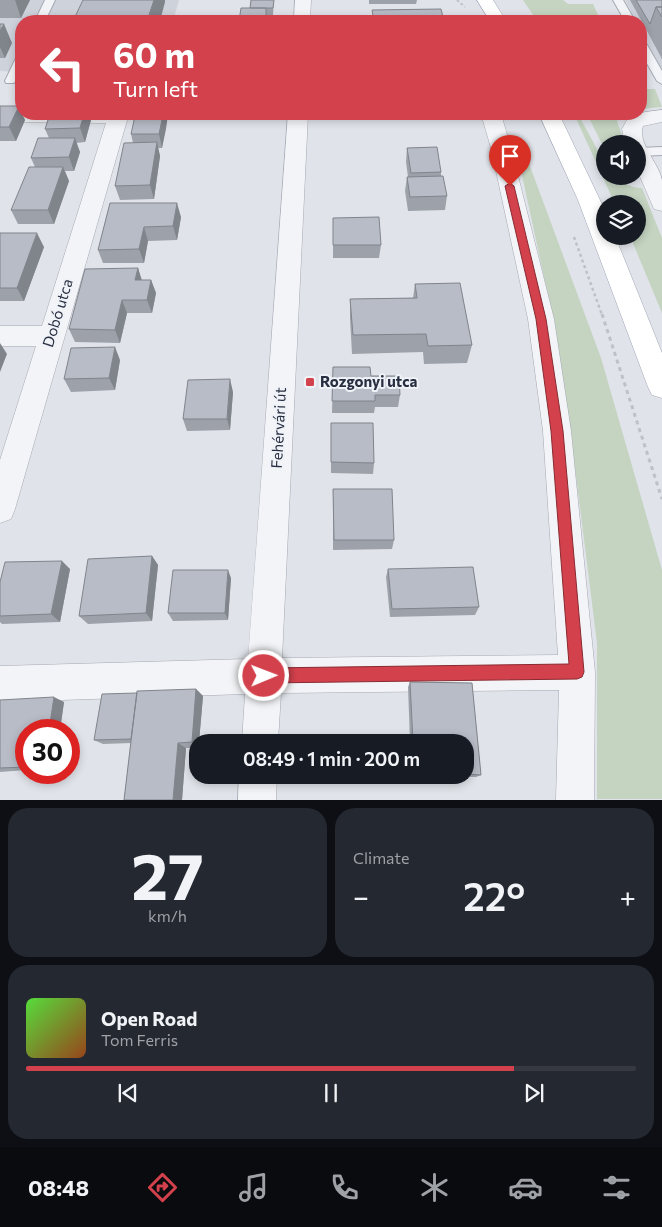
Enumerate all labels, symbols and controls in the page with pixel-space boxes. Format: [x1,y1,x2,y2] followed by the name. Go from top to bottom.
[113,32,195,75] text: 60 m
[30,35,95,100] icon: left
[113,75,198,102] text: Turn left
[489,135,531,186] pin
[596,135,646,245] map controls
[596,135,646,185] button: sound
[496,142,524,170] icon: arrive
[596,195,646,245] button: layers
[38,276,76,349] street label: Dobó utca
[320,372,417,390] place label: Rozgonyi utca
[304,376,316,388] marker: Rozgonyi utca
[267,387,289,469] street label: Fehérvári út
[237,649,289,701] position arrow
[15,719,80,784] speed limit sign: 30
[243,747,420,770] text: 08:49 · 1 min · 200 m
[131,834,204,913] text: 27
[353,848,409,867] text: Climate
[463,872,525,919] text: 22°
[353,879,369,913] text: −
[620,879,636,913] text: +
[148,906,187,925] text: km/h
[101,1007,197,1030] text: Open Road
[101,1030,178,1049] text: Tom Ferris
[114,1079,142,1107] icon: previous
[317,1079,345,1107] icon: pause
[520,1079,548,1107] icon: next
[145,1170,180,1205] icon: directions
[236,1170,271,1205] icon: music
[327,1170,362,1205] icon: phone
[417,1170,452,1205] icon: climate
[508,1170,543,1205] icon: car
[599,1170,634,1205] icon: filters
[28,1174,89,1201] text: 08:48

